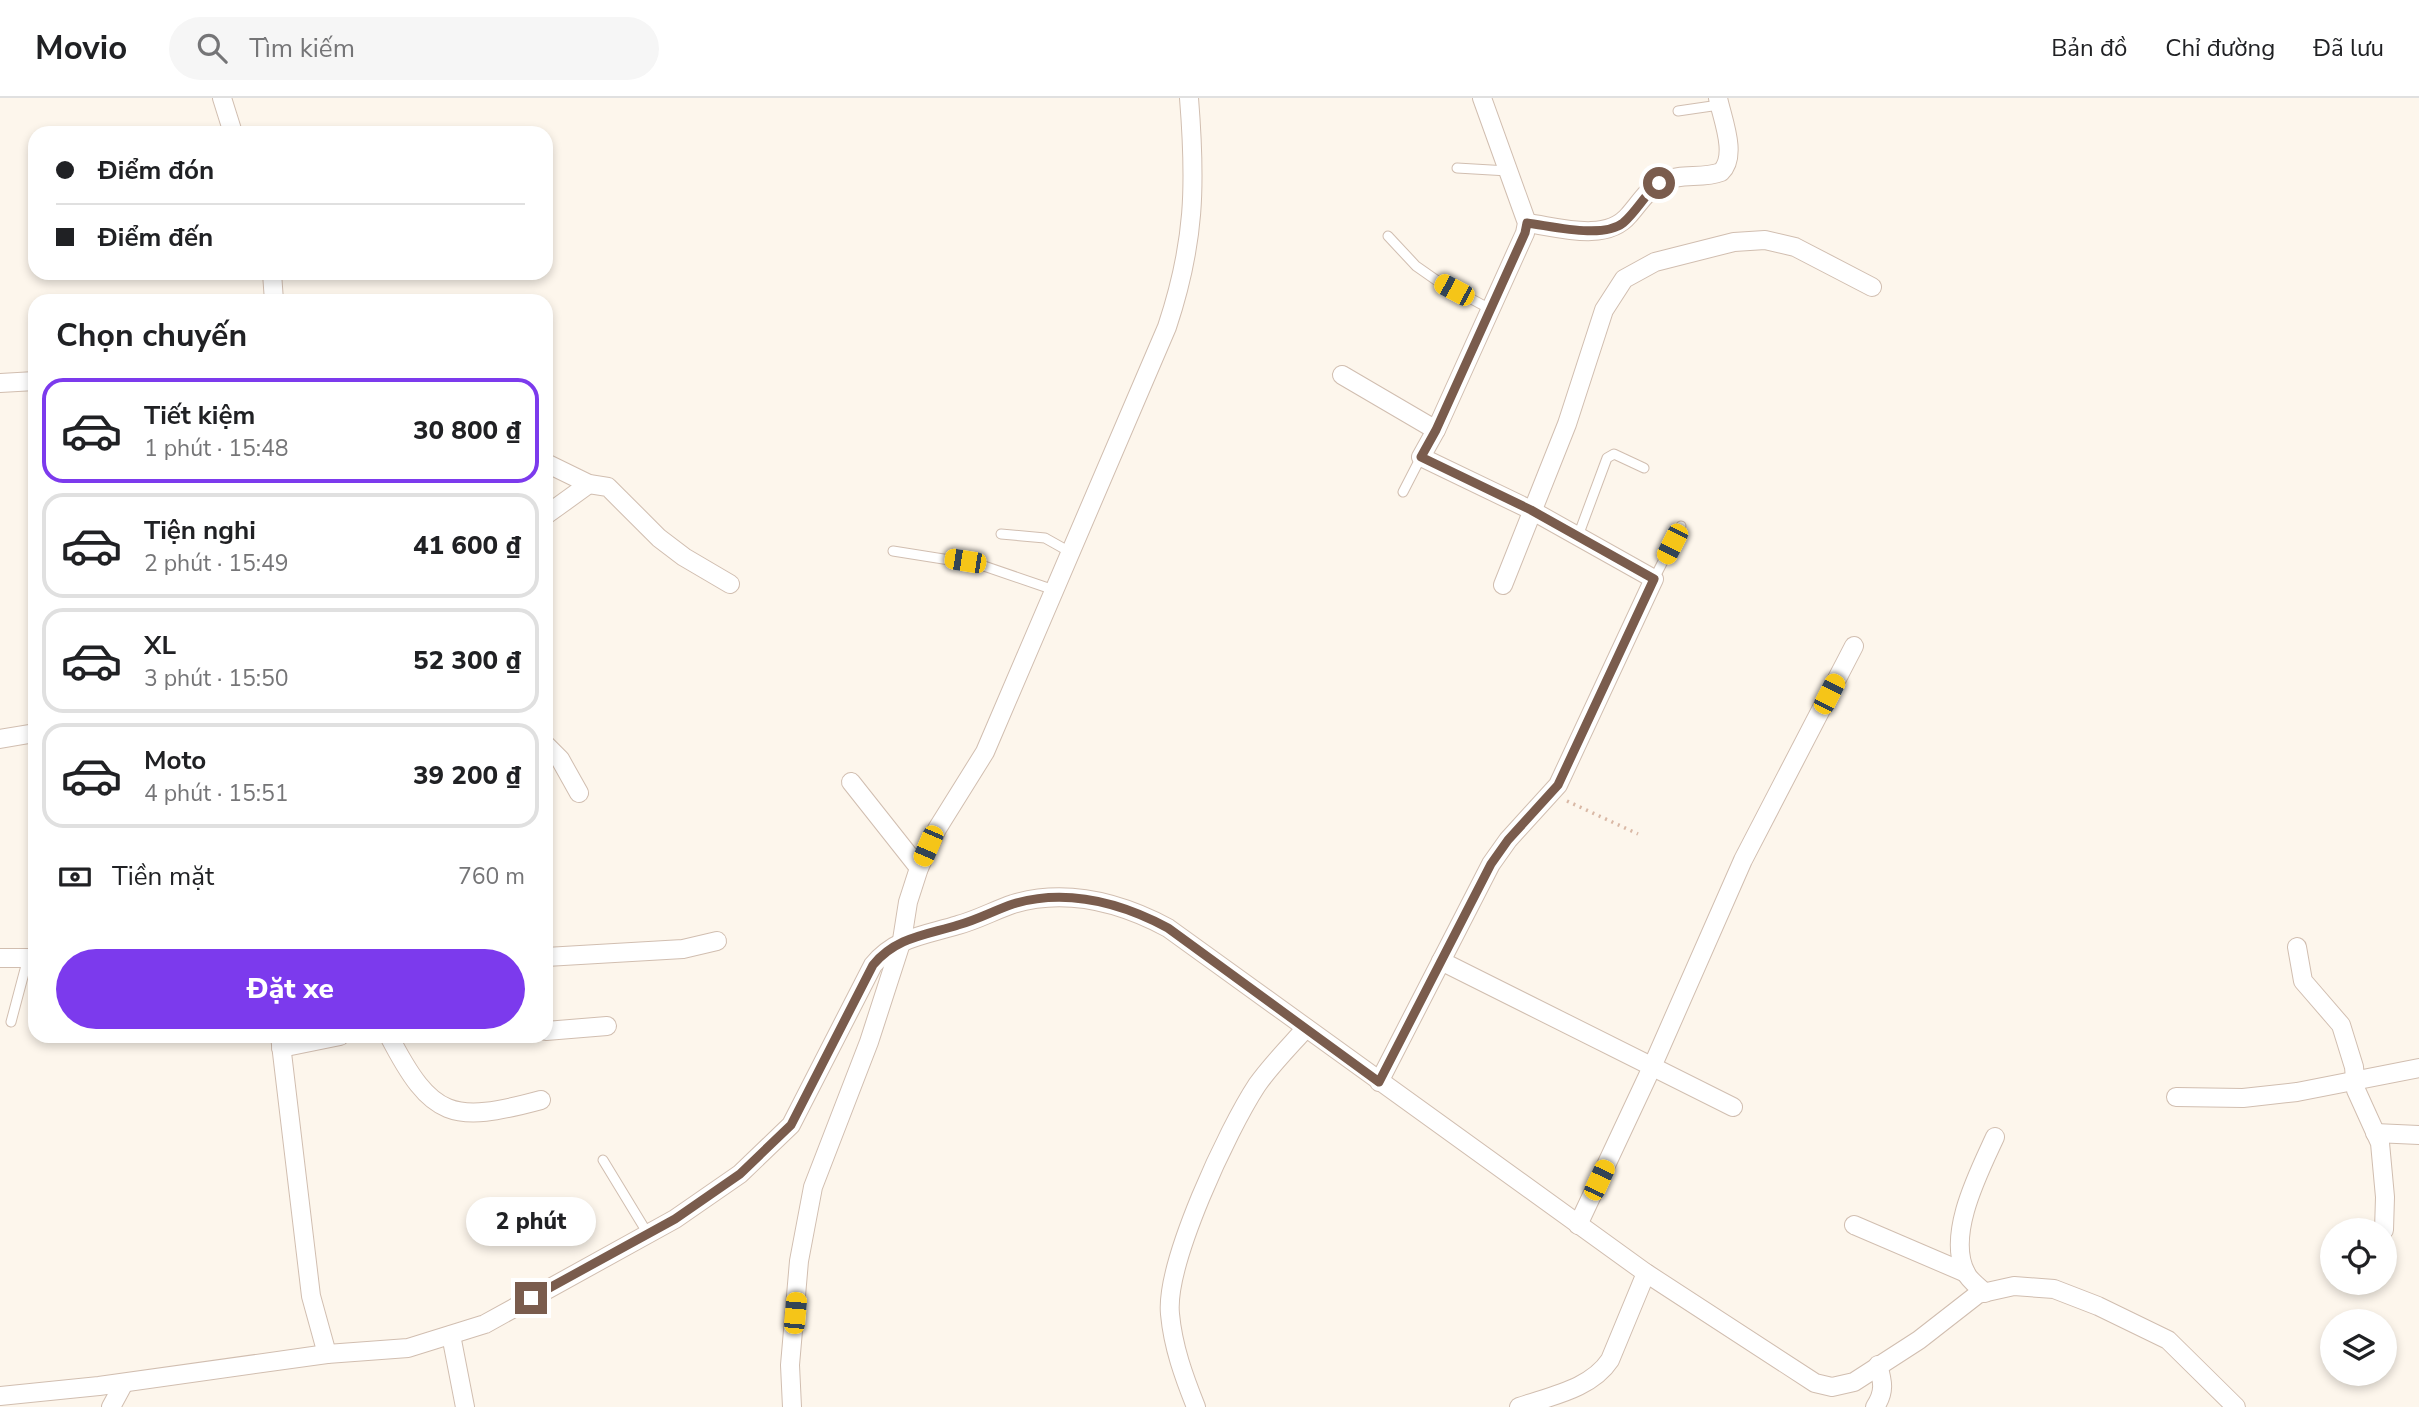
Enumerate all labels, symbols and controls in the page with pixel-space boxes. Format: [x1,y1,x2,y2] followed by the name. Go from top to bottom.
[169,17,659,80] search box
[35,26,127,71] text: Movio
[193,29,231,67] icon: search
[249,31,355,66] text: Tìm kiếm
[2051,32,2127,64] text: Bản đồ
[2165,32,2275,64] text: Chỉ đường
[2313,32,2384,64] text: Đã lưu
[98,153,214,188] text: Điểm đón
[1643,167,1675,199] route start
[98,220,213,255] text: Điểm đến
[1431,271,1478,309] car
[56,314,247,357] text: Chọn chuyến
[144,398,255,433] text: Tiết kiệm
[60,399,123,462] icon: car
[413,413,521,448] text: 30 800 ₫
[144,433,289,464] text: 1 phút · 15:48
[144,513,256,548] text: Tiện nghi
[60,514,123,577] icon: car
[1654,521,1691,567] car
[413,528,521,563] text: 41 600 ₫
[943,547,988,575] car
[144,548,289,579] text: 2 phút · 15:49
[144,628,176,663] text: XL
[60,629,123,692] icon: car
[413,643,521,678] text: 52 300 ₫
[144,663,289,694] text: 3 phút · 15:50
[1811,671,1848,717] car
[144,743,206,778] text: Moto
[60,744,123,807] icon: car
[413,758,521,793] text: 39 200 ₫
[144,778,289,809] text: 4 phút · 15:51
[911,823,946,869] car
[56,858,94,896] icon: cash
[112,859,214,894] text: Tiền mặt
[458,861,525,892] text: 760 m
[56,949,525,1029] button: Đặt xe
[1581,1157,1618,1203] car
[466,1196,596,1246] callout: 2 phút
[496,1206,566,1237] text: 2 phút
[2320,1218,2397,1386] map controls
[2320,1218,2397,1295] button: locate
[515,1282,547,1314] route end
[783,1291,808,1335] car
[2320,1309,2397,1386] button: layers

